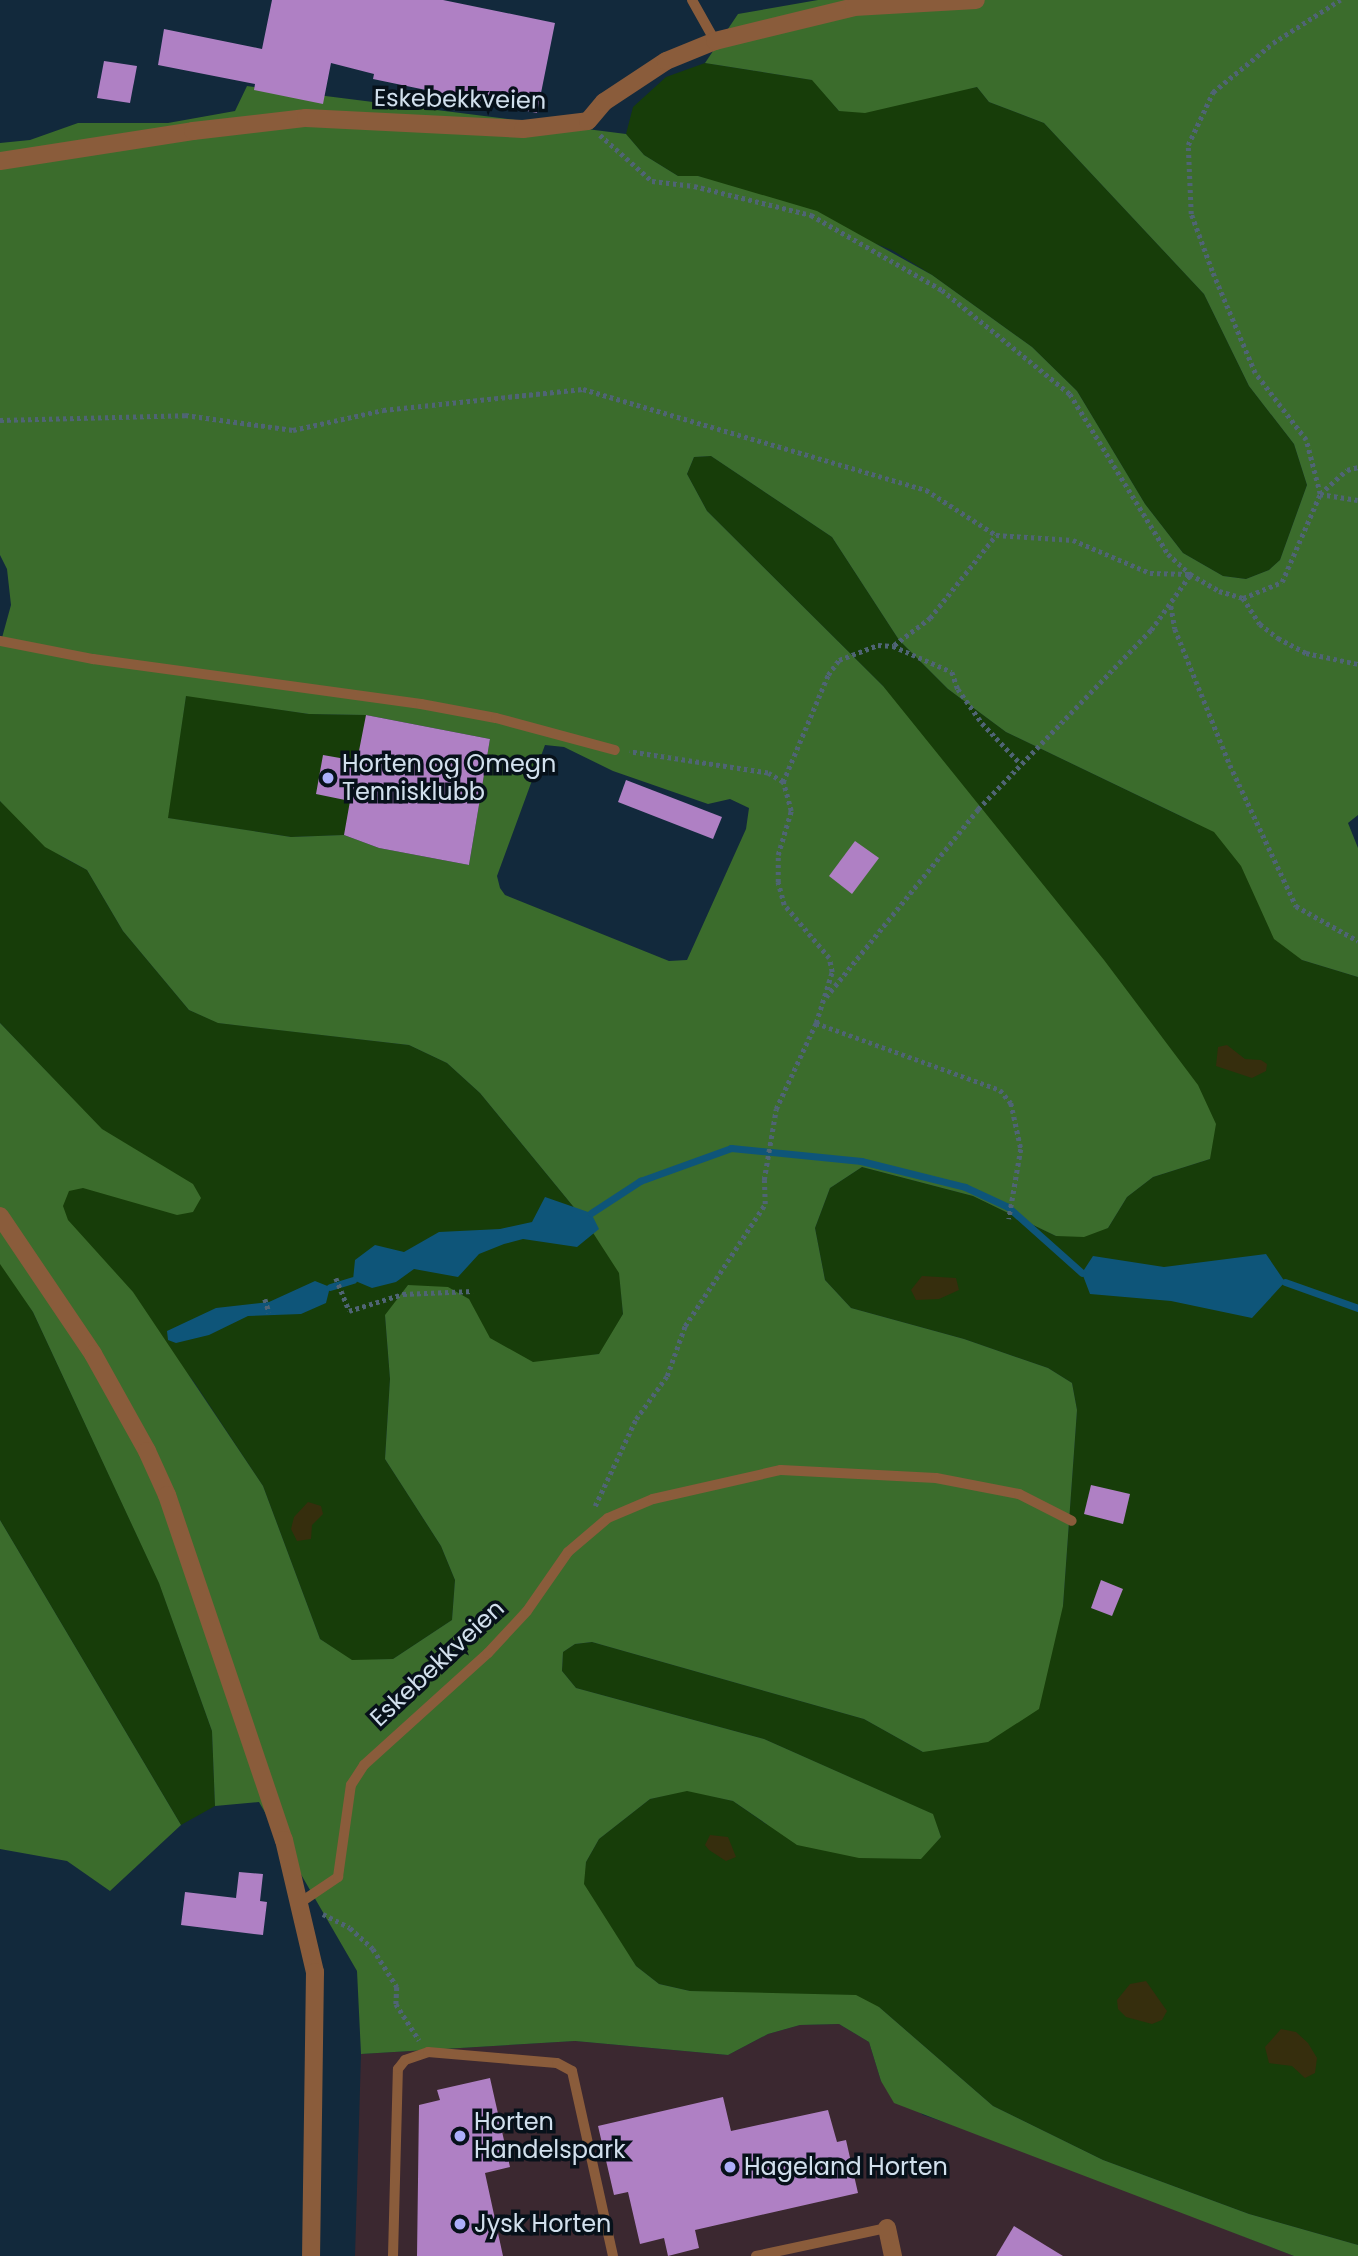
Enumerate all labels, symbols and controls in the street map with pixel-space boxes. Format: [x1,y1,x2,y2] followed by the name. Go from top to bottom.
[374,83,546,115] street label: Eskebekkveien
[342,750,556,806] place label: Horten og Omegn Tennisklubb
[320,770,336,786] marker: Horten og Omegn Tennisklubb
[364,1594,510,1732] street label: Eskebekkveien
[474,2108,625,2164] place label: Horten Handelspark
[452,2128,468,2144] marker: Horten Handelspark
[744,2153,948,2181] place label: Hageland Horten
[722,2159,738,2175] marker: Hageland Horten
[474,2210,611,2238] place label: Jysk Horten
[452,2216,468,2232] marker: Jysk Horten

